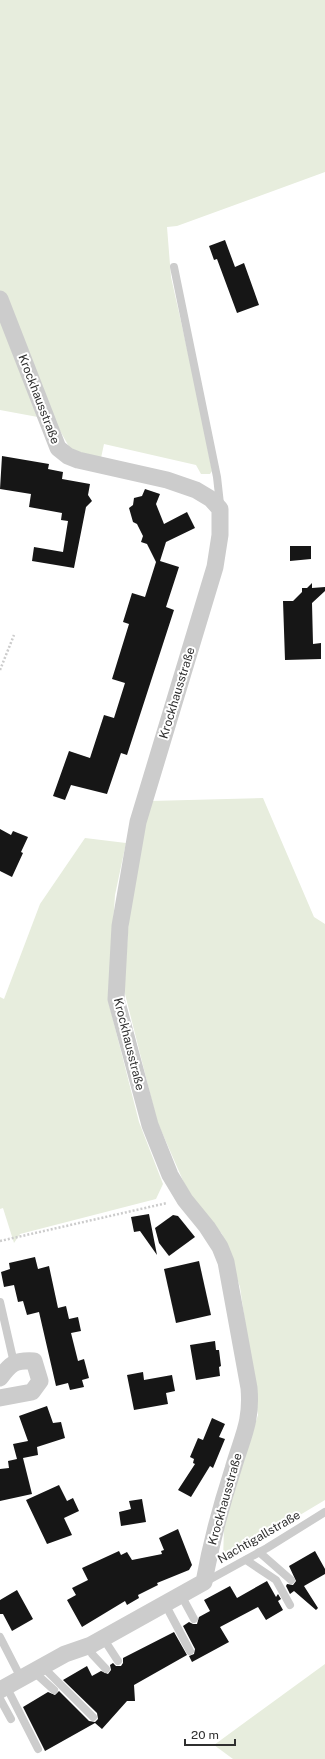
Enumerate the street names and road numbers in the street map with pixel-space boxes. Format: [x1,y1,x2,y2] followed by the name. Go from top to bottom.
[15,352,63,446] street label: Krockhausstraße
[156,645,198,740] street label: Krockhausstraße
[111,996,147,1092] street label: Krockhausstraße
[205,1451,245,1547] street label: Krockhausstraße
[215,1508,303,1566] street label: Nachtigallstraße

